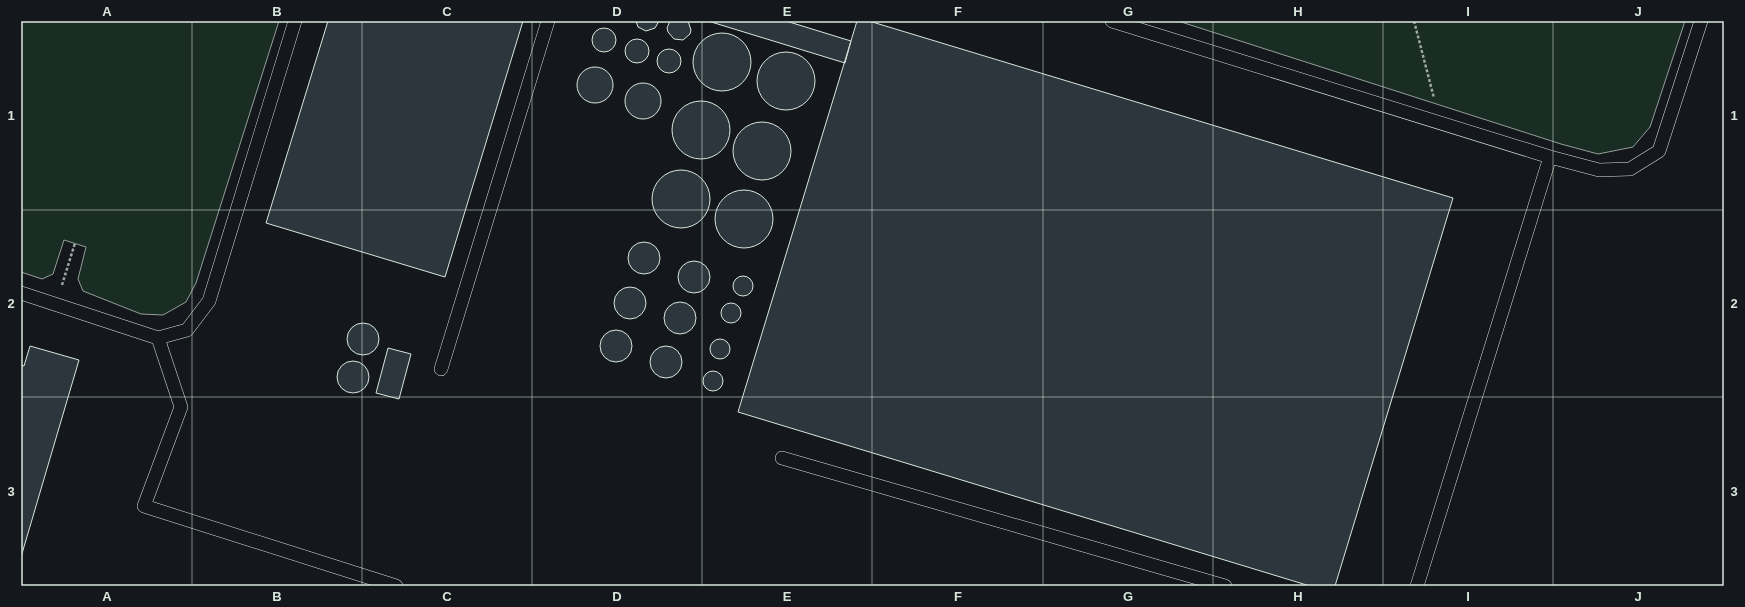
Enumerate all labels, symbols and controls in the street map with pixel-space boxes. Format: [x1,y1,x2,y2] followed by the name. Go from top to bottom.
[102,4,112,19] text: A
[272,4,282,19] text: B
[442,4,452,19] text: C
[612,4,622,19] text: D
[783,4,792,19] text: E
[954,4,962,19] text: F
[1123,4,1133,19] text: G
[1293,4,1303,19] text: H
[1466,4,1470,19] text: I
[1634,4,1642,19] text: J
[7,108,15,123] text: 1
[1730,108,1738,123] text: 1
[7,296,15,311] text: 2
[1730,296,1738,311] text: 2
[7,484,15,499] text: 3
[1730,484,1738,499] text: 3
[102,589,112,604] text: A
[272,589,282,604] text: B
[442,589,452,604] text: C
[612,589,622,604] text: D
[783,589,792,604] text: E
[954,589,962,604] text: F
[1123,589,1133,604] text: G
[1293,589,1303,604] text: H
[1466,589,1470,604] text: I
[1634,589,1642,604] text: J

